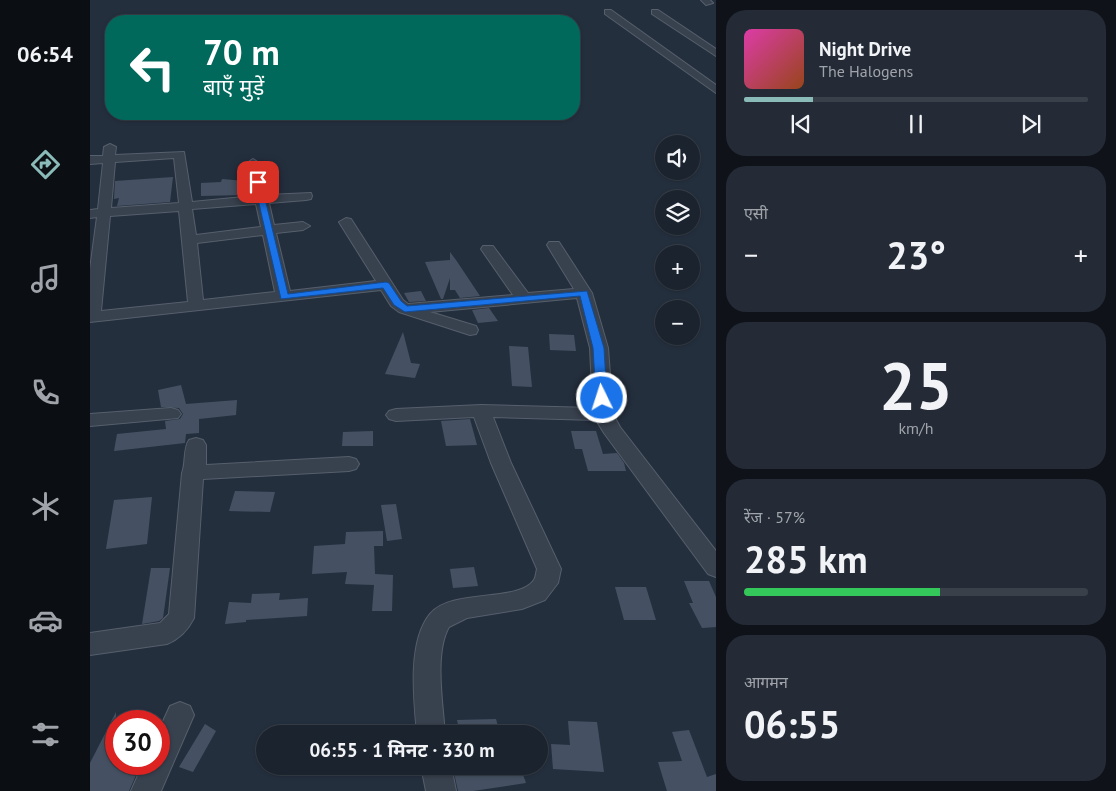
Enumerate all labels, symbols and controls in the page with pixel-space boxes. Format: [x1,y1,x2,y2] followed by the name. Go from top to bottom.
[203,29,280,75] text: 70 m
[120,35,185,100] icon: left
[819,37,911,61] text: Night Drive
[17,40,73,68] text: 06:54
[819,61,913,81] text: The Halogens
[203,73,264,101] text: बाएँ मुड़ें
[787,110,815,138] icon: previous
[902,110,930,138] icon: pause
[1017,110,1045,138] icon: next
[655,135,700,345] map controls
[655,135,700,180] button: sound
[28,147,63,182] icon: directions
[237,161,279,203] pin
[244,168,272,196] icon: arrive
[655,190,700,235] button: layers
[744,203,768,223] text: एसी
[886,230,946,279] text: 23°
[744,236,758,273] text: −
[1074,236,1088,273] text: +
[655,245,700,290] button: +
[28,261,63,296] icon: music
[655,300,700,345] button: −
[879,343,953,427] text: 25
[575,371,627,423] position arrow
[28,375,63,410] icon: phone
[898,418,934,438] text: km/h
[28,489,63,524] icon: climate
[744,507,805,527] text: रेंज · 57%
[744,534,868,583] text: 285 km
[28,603,63,638] icon: car
[744,672,788,692] text: आगमन
[744,699,840,748] text: 06:55
[105,710,170,775] speed limit sign: 30
[28,717,63,752] icon: filters
[310,738,494,762] text: 06:55 · 1 मिनट · 330 m

